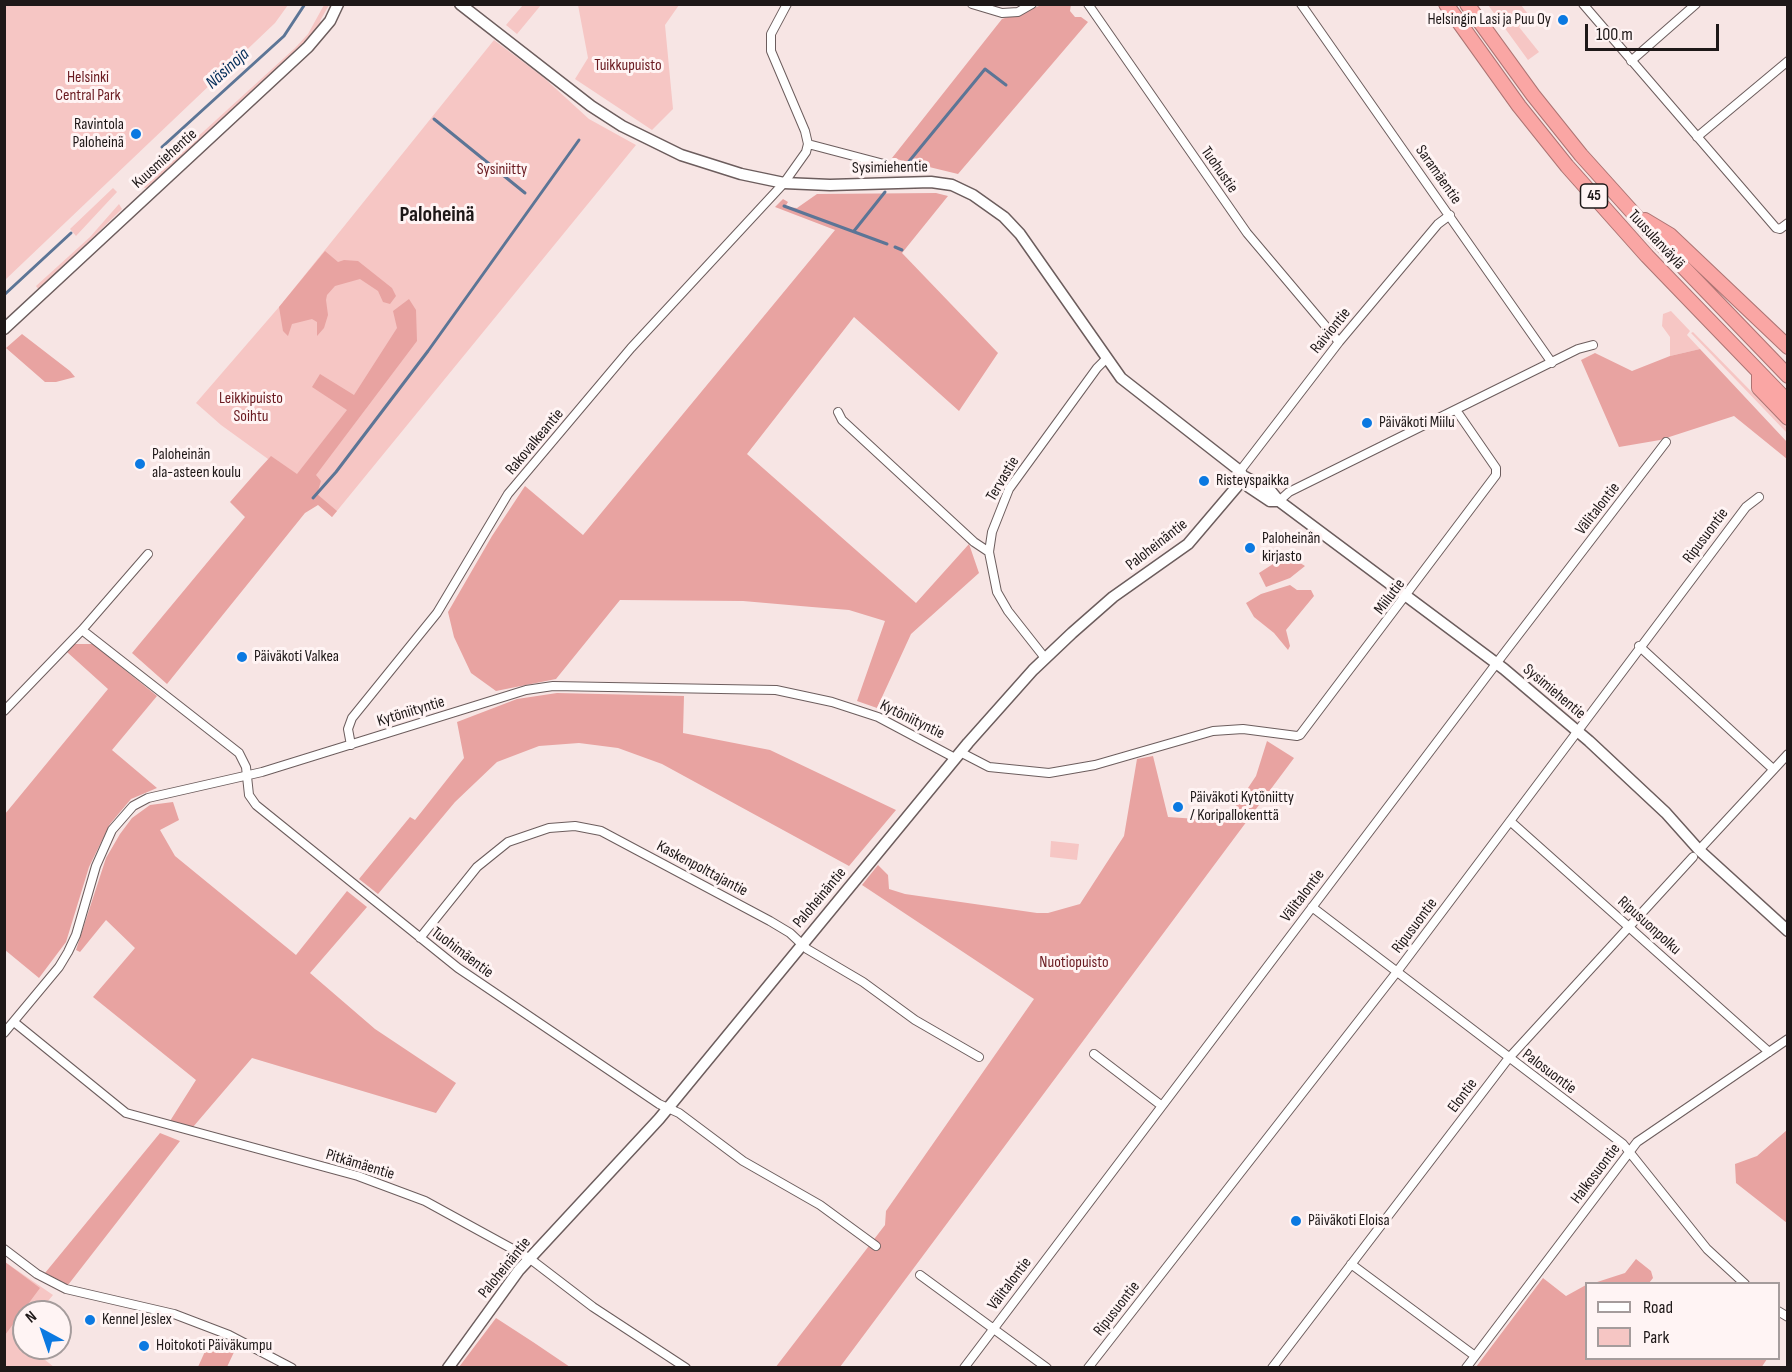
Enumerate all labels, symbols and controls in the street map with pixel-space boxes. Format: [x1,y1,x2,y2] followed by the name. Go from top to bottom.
[1427,10,1551,30] place label: Helsingin Lasi ja Puu Oy
[1588,12,1722,50] scale bar
[1556,13,1570,27] marker: Helsingin Lasi ja Puu Oy
[1596,24,1633,45] text: 100 m
[202,44,254,94] water label: Näsinoja
[594,56,662,76] park label: Tuikkupuisto
[55,68,121,106] park label: Helsinki Central Park
[72,115,124,153] place label: Ravintola Paloheinä
[129,125,201,193] street label: Kuusmiehentie
[129,127,143,141] marker: Ravintola Paloheinä
[1411,142,1465,208] street label: Saramäentie
[1196,143,1242,197] street label: Tuohustie
[852,158,928,178] street label: Sysimiehentie
[477,160,527,180] park label: Sysiniitty
[1580,184,1608,208] road number: 45
[399,202,475,228] district label: Paloheinä
[1624,206,1688,274] street label: Tuusulanväylä
[1307,304,1355,358] street label: Raiviontie
[219,389,283,427] park label: Leikkipuisto Soihtu
[502,405,568,479] street label: Rakovalkeantie
[1379,413,1455,433] place label: Päiväkoti Miilu
[1360,416,1374,430] marker: Päiväkoti Miilu
[152,445,241,483] place label: Paloheinän ala-asteen koulu
[982,453,1024,505] street label: Tervastie
[133,457,147,471] marker: Paloheinän ala-asteen koulu
[1216,471,1289,491] place label: Risteyspaikka
[1197,474,1211,488] marker: Risteyspaikka
[1572,479,1624,539] street label: Välitalontie
[1679,505,1733,567] street label: Ripusuontie
[1122,515,1192,575] street label: Paloheinäntie
[1262,529,1320,567] place label: Paloheinän kirjasto
[1243,541,1257,555] marker: Paloheinän kirjasto
[1370,575,1410,619] street label: Miilutie
[254,647,339,667] place label: Päiväkoti Valkea
[235,650,249,664] marker: Päiväkoti Valkea
[1519,660,1589,724] street label: Sysimiehentie
[375,693,447,731] street label: Kytöniityntie
[876,696,948,744] street label: Kytöniityntie
[1190,788,1294,826] place label: Päiväkoti Kytöniitty / Koripallokenttä
[1171,800,1185,814] marker: Päiväkoti Kytöniitty / Koripallokenttä
[653,837,751,901] street label: Kaskenpolttajantie
[789,864,851,932] street label: Paloheinäntie
[1277,866,1329,926] street label: Välitalontie
[1613,893,1685,959] street label: Ripusuonpolku
[1388,895,1442,957] street label: Ripusuontie
[427,923,497,983] street label: Tuohimäentie
[1039,953,1109,973] park label: Nuotiopuisto
[1518,1045,1580,1099] street label: Palosuontie
[1444,1075,1482,1117] street label: Elontie
[1567,1140,1625,1208] street label: Halkosuontie
[323,1145,397,1185] street label: Pitkämäentie
[1308,1211,1390,1231] place label: Päiväkoti Eloisa
[1289,1214,1303,1228] marker: Päiväkoti Eloisa
[475,1234,535,1302] street label: Paloheinäntie
[984,1254,1036,1314] street label: Välitalontie
[1090,1278,1144,1340] street label: Ripusuontie
[1585,1282,1780,1360] legend
[1643,1297,1673,1318] text: Road
[12,1300,72,1360] north arrow
[22,1307,41,1327] text: N
[102,1310,172,1330] place label: Kennel Jeslex
[83,1313,97,1327] marker: Kennel Jeslex
[1643,1327,1669,1348] text: Park
[156,1336,272,1356] place label: Hoitokoti Päiväkumpu
[137,1339,151,1353] marker: Hoitokoti Päiväkumpu

